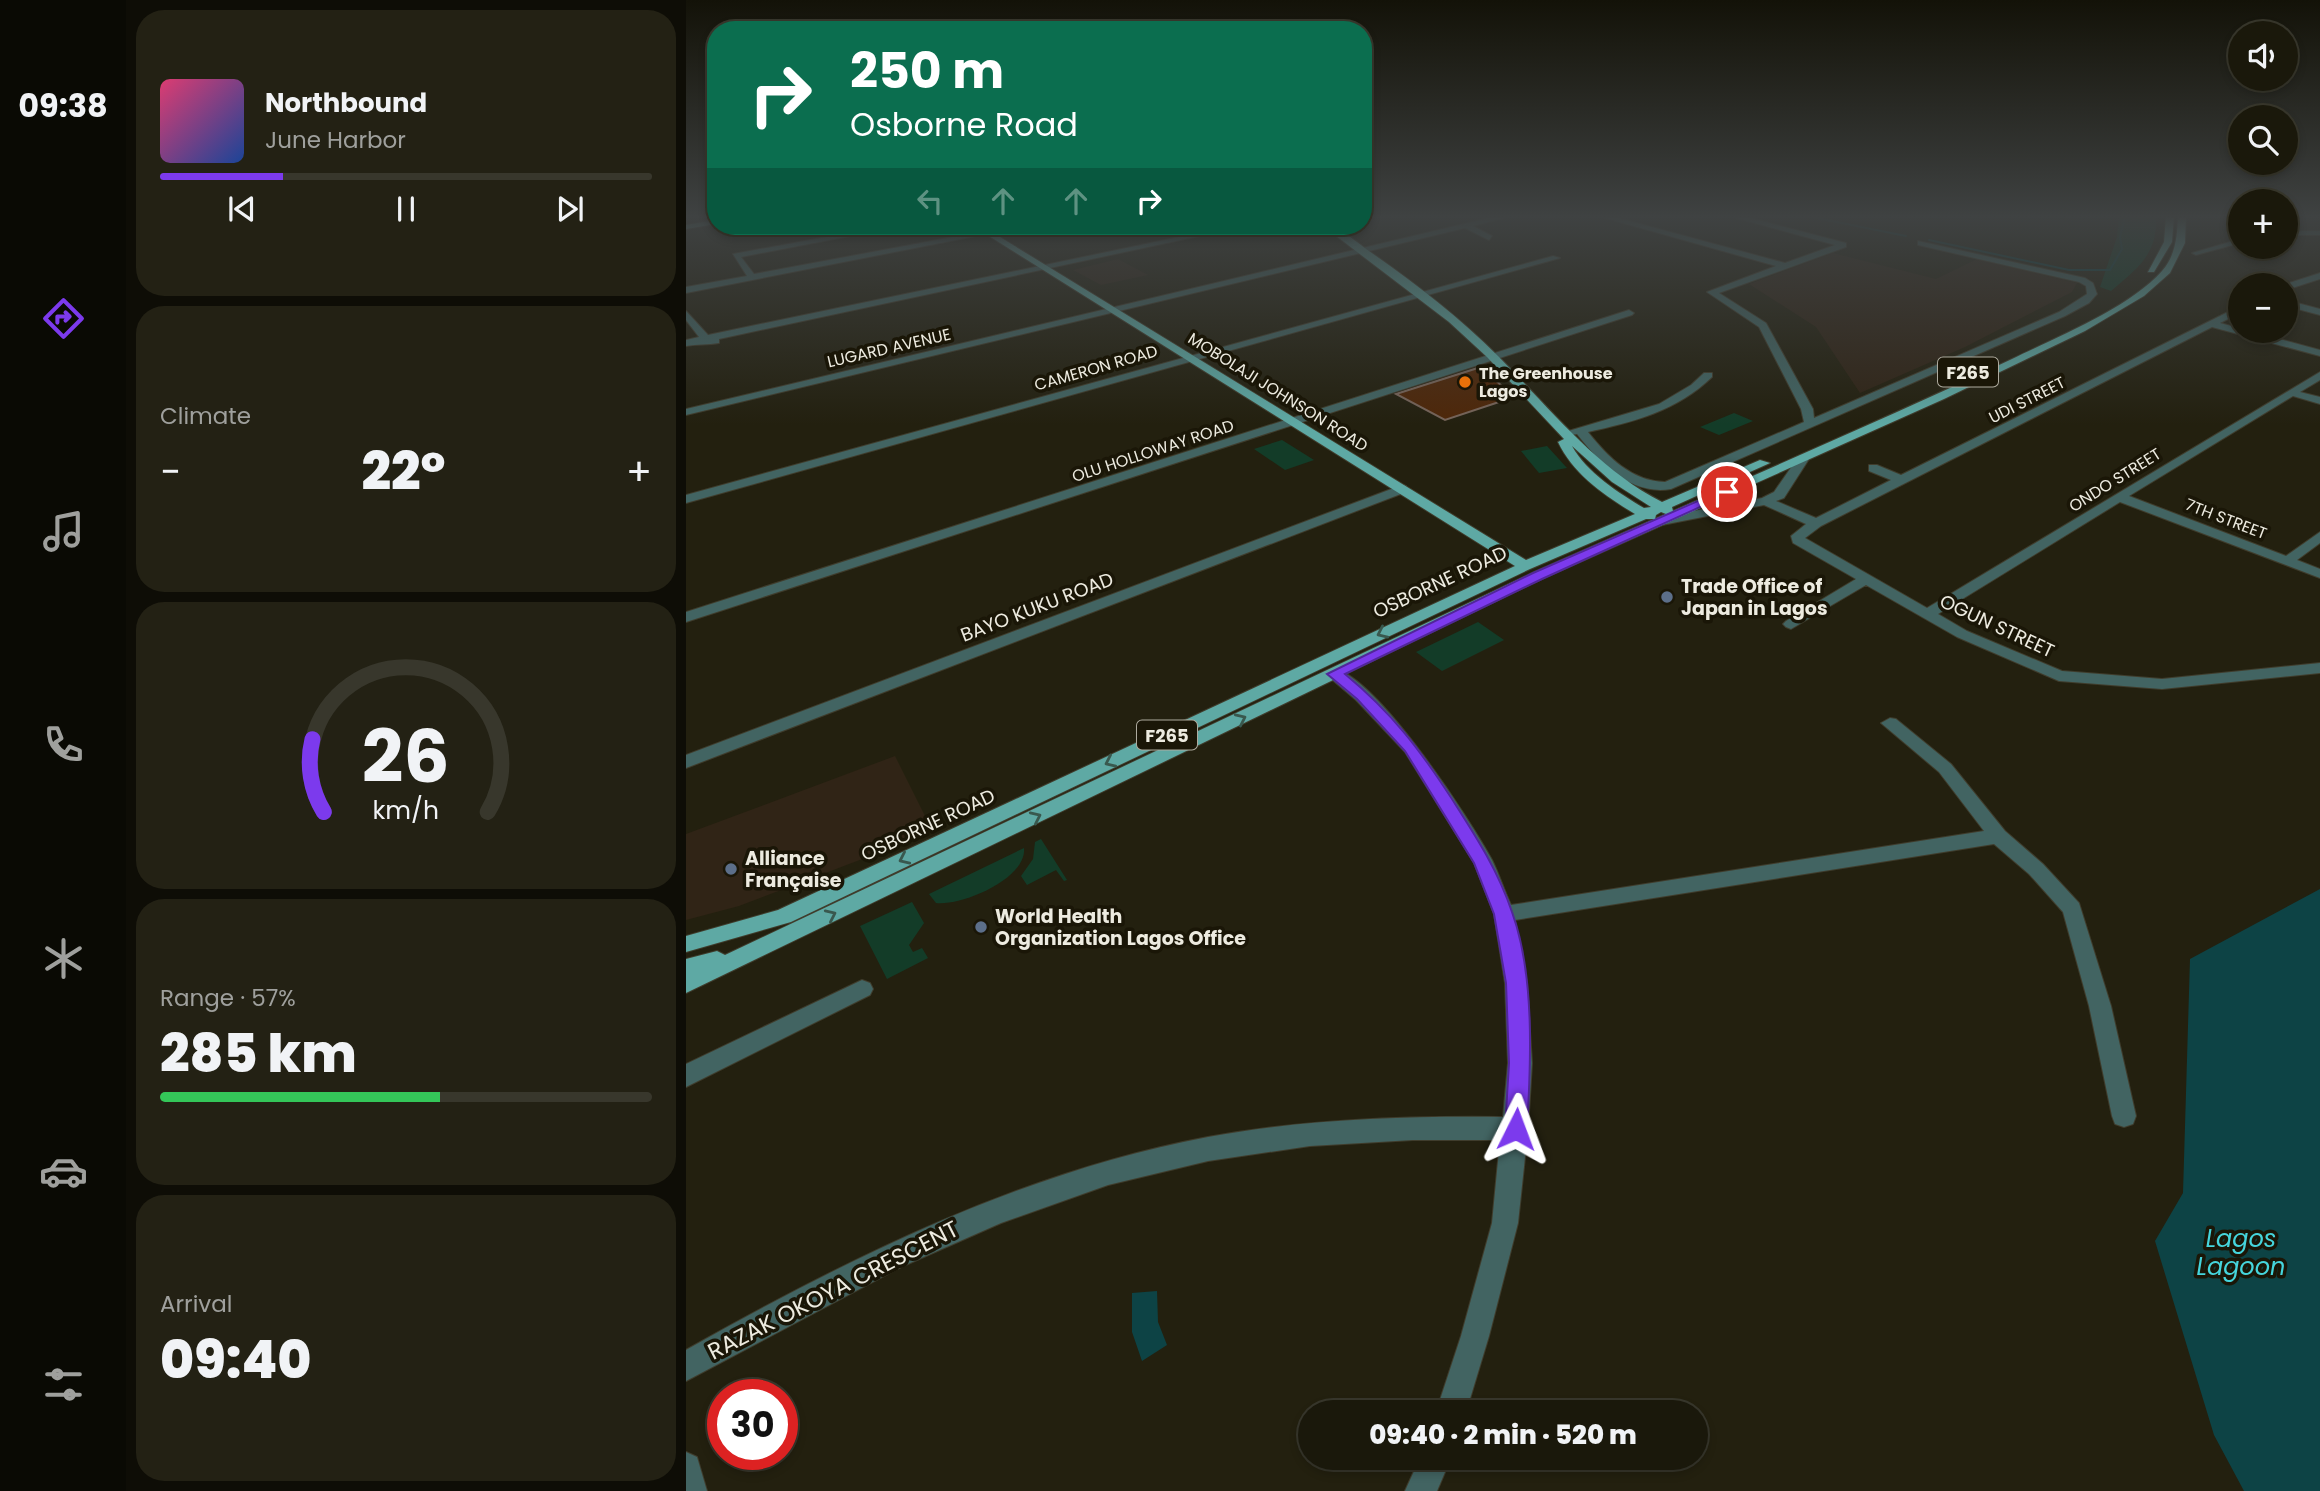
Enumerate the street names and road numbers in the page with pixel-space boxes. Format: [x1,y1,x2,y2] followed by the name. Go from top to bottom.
[825,323,953,373] street label: LUGARD AVENUE
[1184,327,1372,457] street label: MOBOLAJI JOHNSON ROAD
[1032,339,1160,397] street label: CAMERON ROAD
[1938,358,1998,386] road number: F265
[1985,371,2070,429] street label: UDI STREET
[1069,414,1237,488] street label: OLU HOLLOWAY ROAD
[2064,442,2166,518] street label: ONDO STREET
[2182,493,2270,545] street label: 7TH STREET
[1369,539,1511,625] street label: OSBORNE ROAD
[957,565,1117,649] street label: BAYO KUKU ROAD
[1935,588,2059,664] street label: OGUN STREET
[1137,720,1197,750] road number: F265
[857,782,999,868] street label: OSBORNE ROAD
[702,1213,964,1367] street label: RAZAK OKOYA CRESCENT

